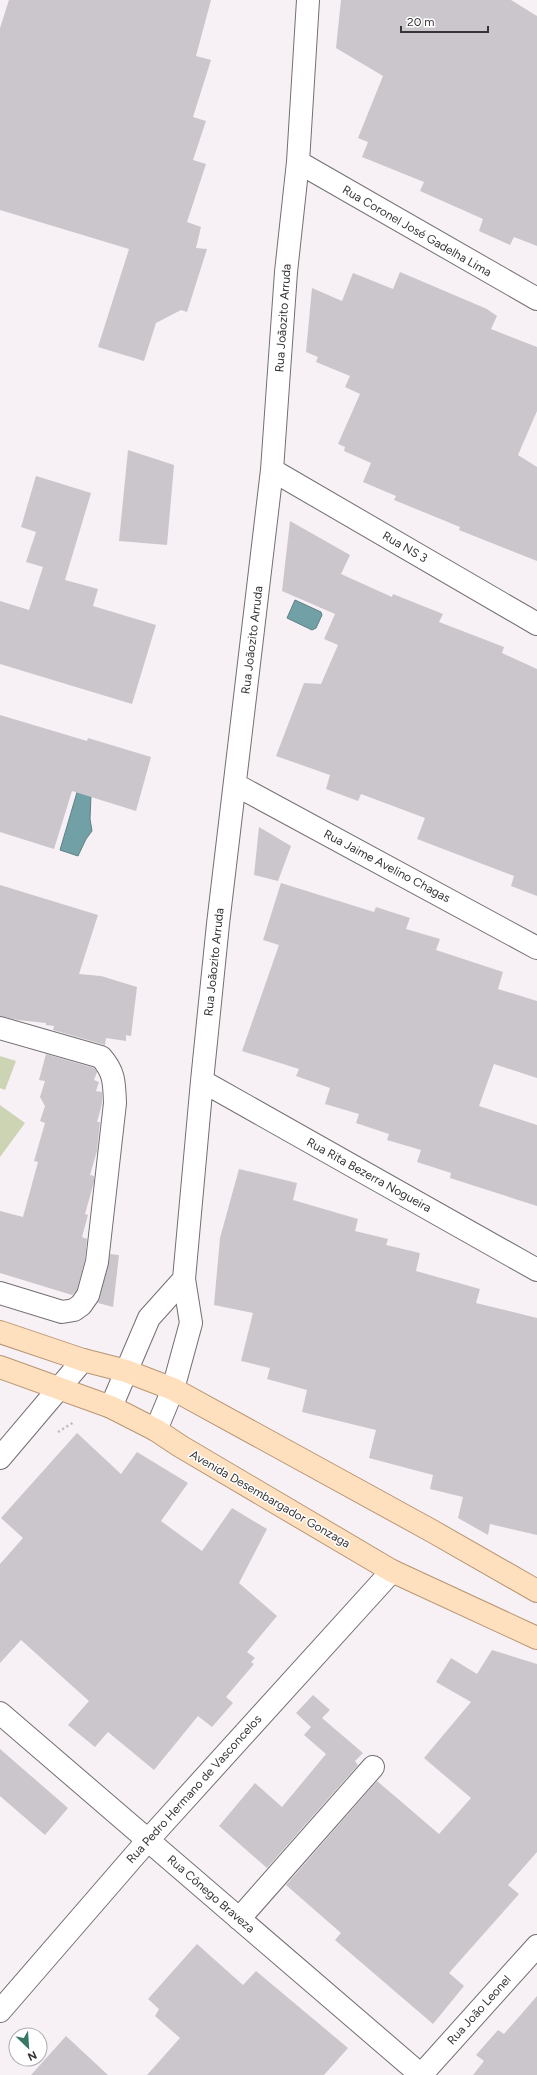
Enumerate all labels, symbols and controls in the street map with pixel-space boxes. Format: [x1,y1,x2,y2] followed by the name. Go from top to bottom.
[401,8,488,34] scale bar
[407,15,435,29] text: 20 m
[340,183,494,279] street label: Rua Coronel José Gadelha Lima
[272,263,294,373] street label: Rua Joãozito Arruda
[380,529,430,565] street label: Rua NS 3
[238,585,266,695] street label: Rua Joãozito Arruda
[321,827,453,905] street label: Rua Jaime Avelino Chagas
[201,907,227,1017] street label: Rua Joãozito Arruda
[304,1135,434,1215] street label: Rua Rita Bezerra Nogueira
[187,1447,353,1551] street label: Avenida Desembargador Gonzaga
[124,1712,265,1866] street label: Rua Pedro Hermano de Vasconcelos
[164,1852,258,1936] street label: Rua Cônego Braveza
[444,1973,514,2047] street label: Rua João Leonel
[8,2027,48,2067] north arrow
[25,2048,39,2063] text: N

